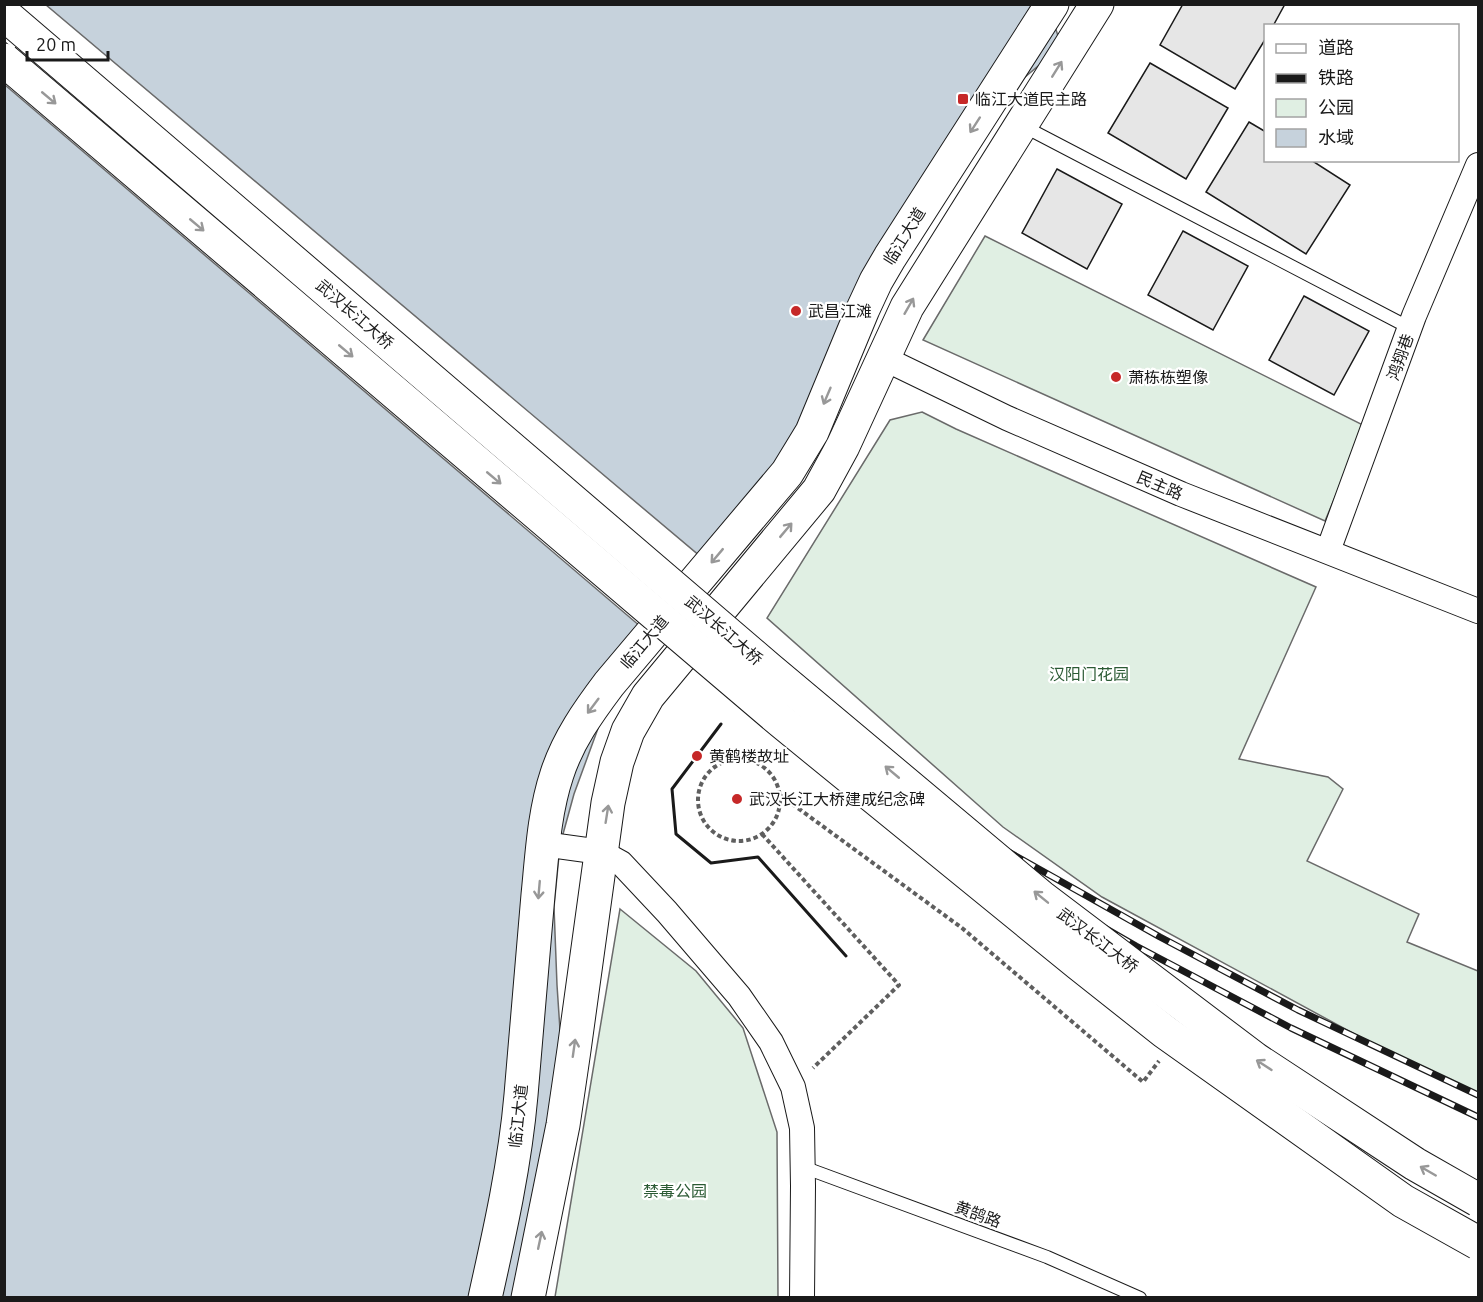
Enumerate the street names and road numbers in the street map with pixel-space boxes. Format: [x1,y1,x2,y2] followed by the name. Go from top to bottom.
[879,204,929,268] street label: 临江大道
[313,276,397,352] street label: 武汉长江大桥
[1383,331,1417,383] street label: 鸿翔巷
[1134,467,1186,503] street label: 民主路
[682,592,766,668] street label: 武汉长江大桥
[617,612,671,672] street label: 临江大道
[1054,904,1142,976] street label: 武汉长江大桥
[506,1083,530,1149] street label: 临江大道
[952,1197,1004,1231] street label: 黄鹄路

